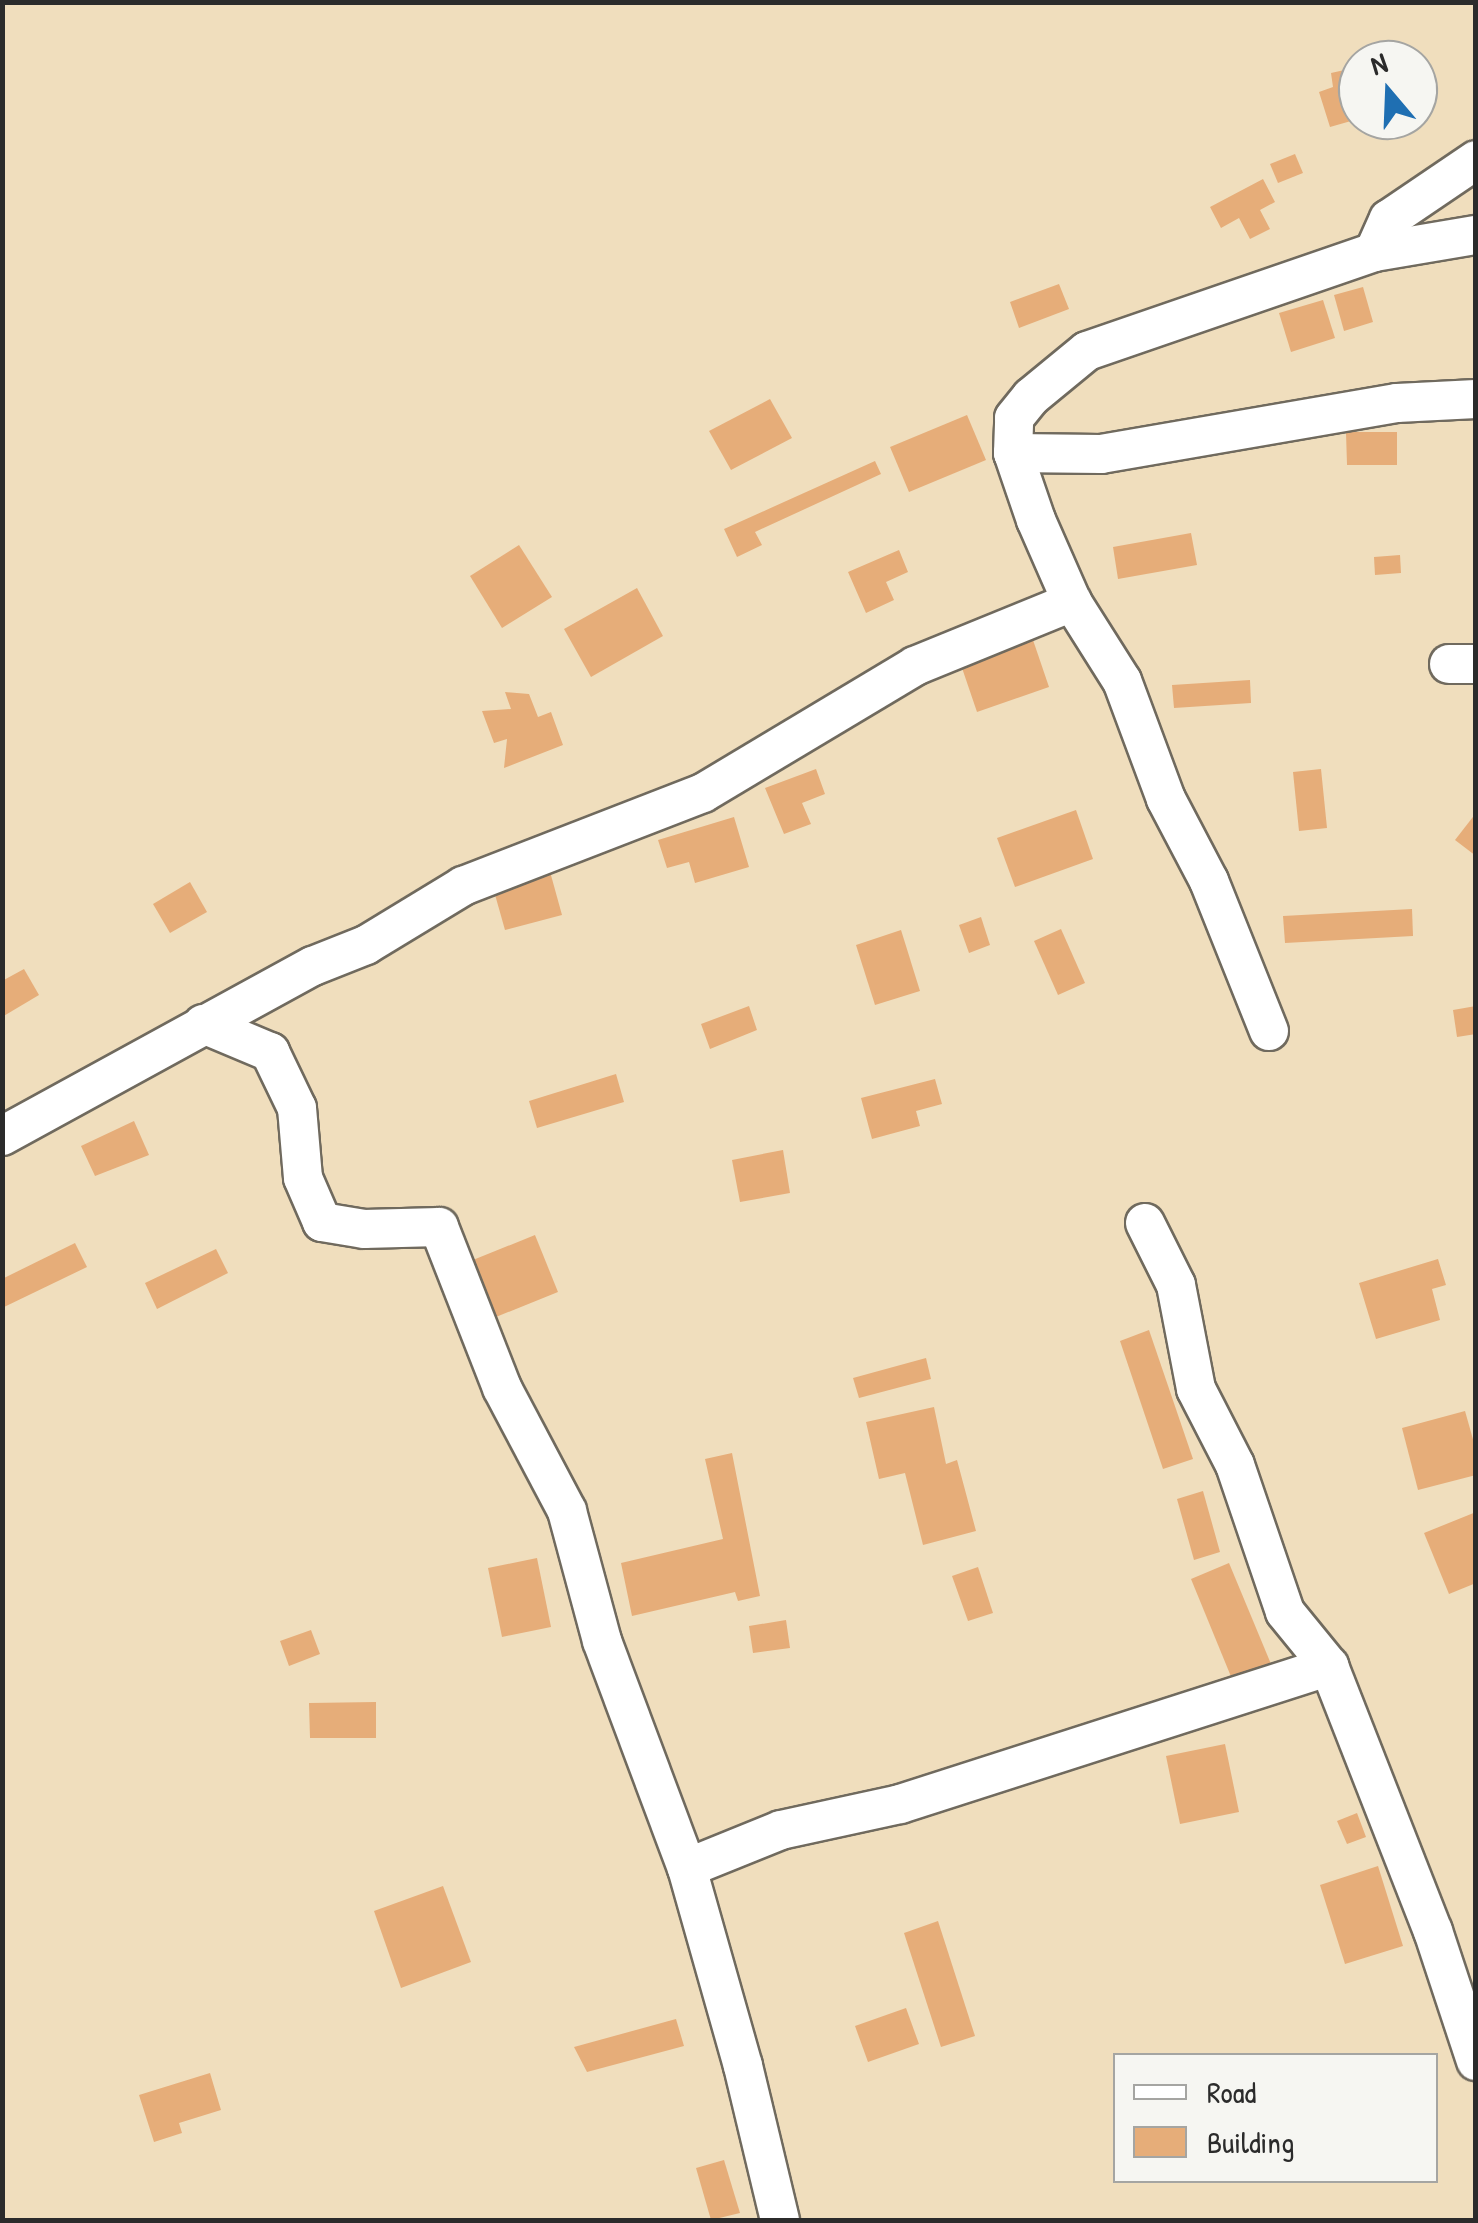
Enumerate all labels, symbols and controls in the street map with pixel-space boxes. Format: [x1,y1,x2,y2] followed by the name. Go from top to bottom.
[1338,40,1438,140] north arrow
[1366,43,1392,84] text: N
[1113,2053,1438,2183] legend
[1207,2072,1256,2112] text: Road
[1207,2122,1294,2162] text: Building

